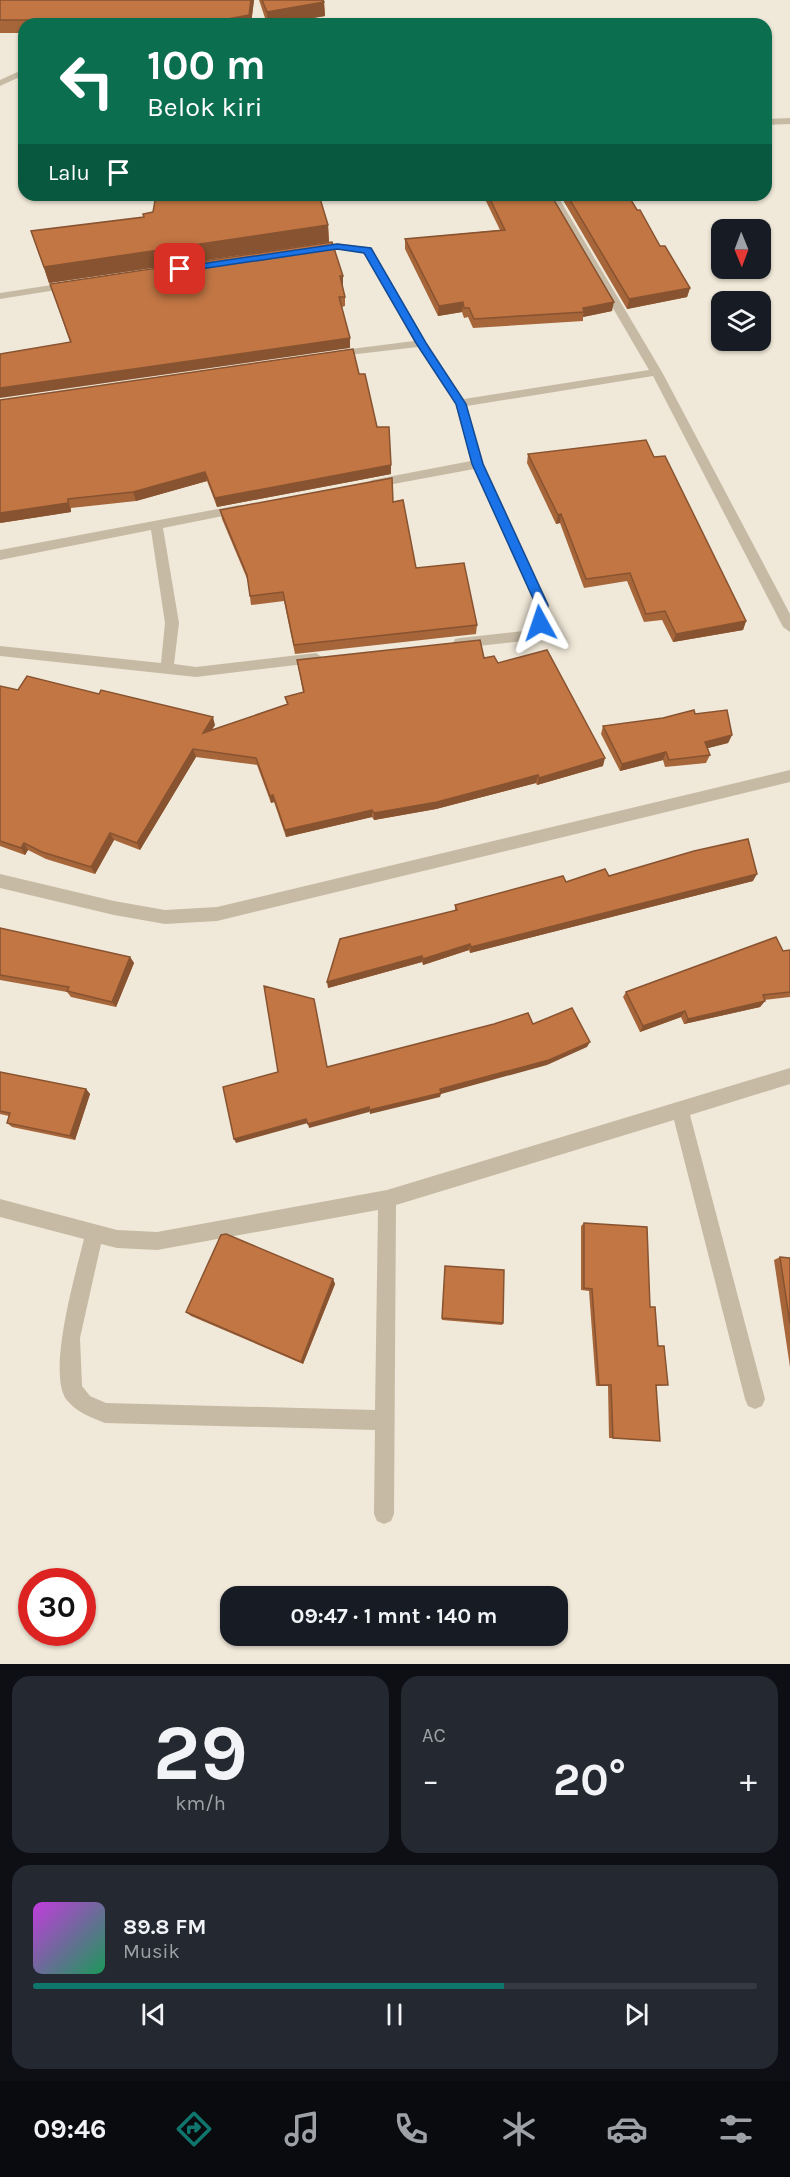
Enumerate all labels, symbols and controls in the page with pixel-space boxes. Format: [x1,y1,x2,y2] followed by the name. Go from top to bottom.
[147,40,266,90] text: 100 m
[48,42,126,120] icon: left
[147,91,263,123] text: Belok kiri
[102,156,135,189] icon: arrive
[48,160,90,186] text: Lalu
[711,219,771,279] north arrow
[711,219,771,351] map controls
[154,243,205,294] pin
[163,252,196,285] icon: arrive
[711,291,771,351] button: layers
[508,591,572,655] position arrow
[18,1568,96,1646] speed limit sign: 30
[291,1603,498,1629] text: 09:47 · 1 mnt · 140 m
[153,1707,248,1799] text: 29
[422,1724,446,1747] text: AC
[553,1754,626,1806] text: 20°
[422,1761,439,1799] text: −
[740,1761,757,1799] text: +
[175,1792,226,1815] text: km/h
[123,1914,206,1940] text: 89.8 FM
[123,1940,180,1963] text: Musik
[137,1998,170,2031] icon: previous
[378,1998,411,2031] icon: pause
[620,1998,653,2031] icon: next
[173,2108,215,2150] icon: directions
[281,2108,323,2150] icon: music
[390,2108,432,2150] icon: phone
[498,2108,540,2150] icon: climate
[606,2108,648,2150] icon: car
[715,2108,757,2150] icon: filters
[33,2113,106,2145] text: 09:46

